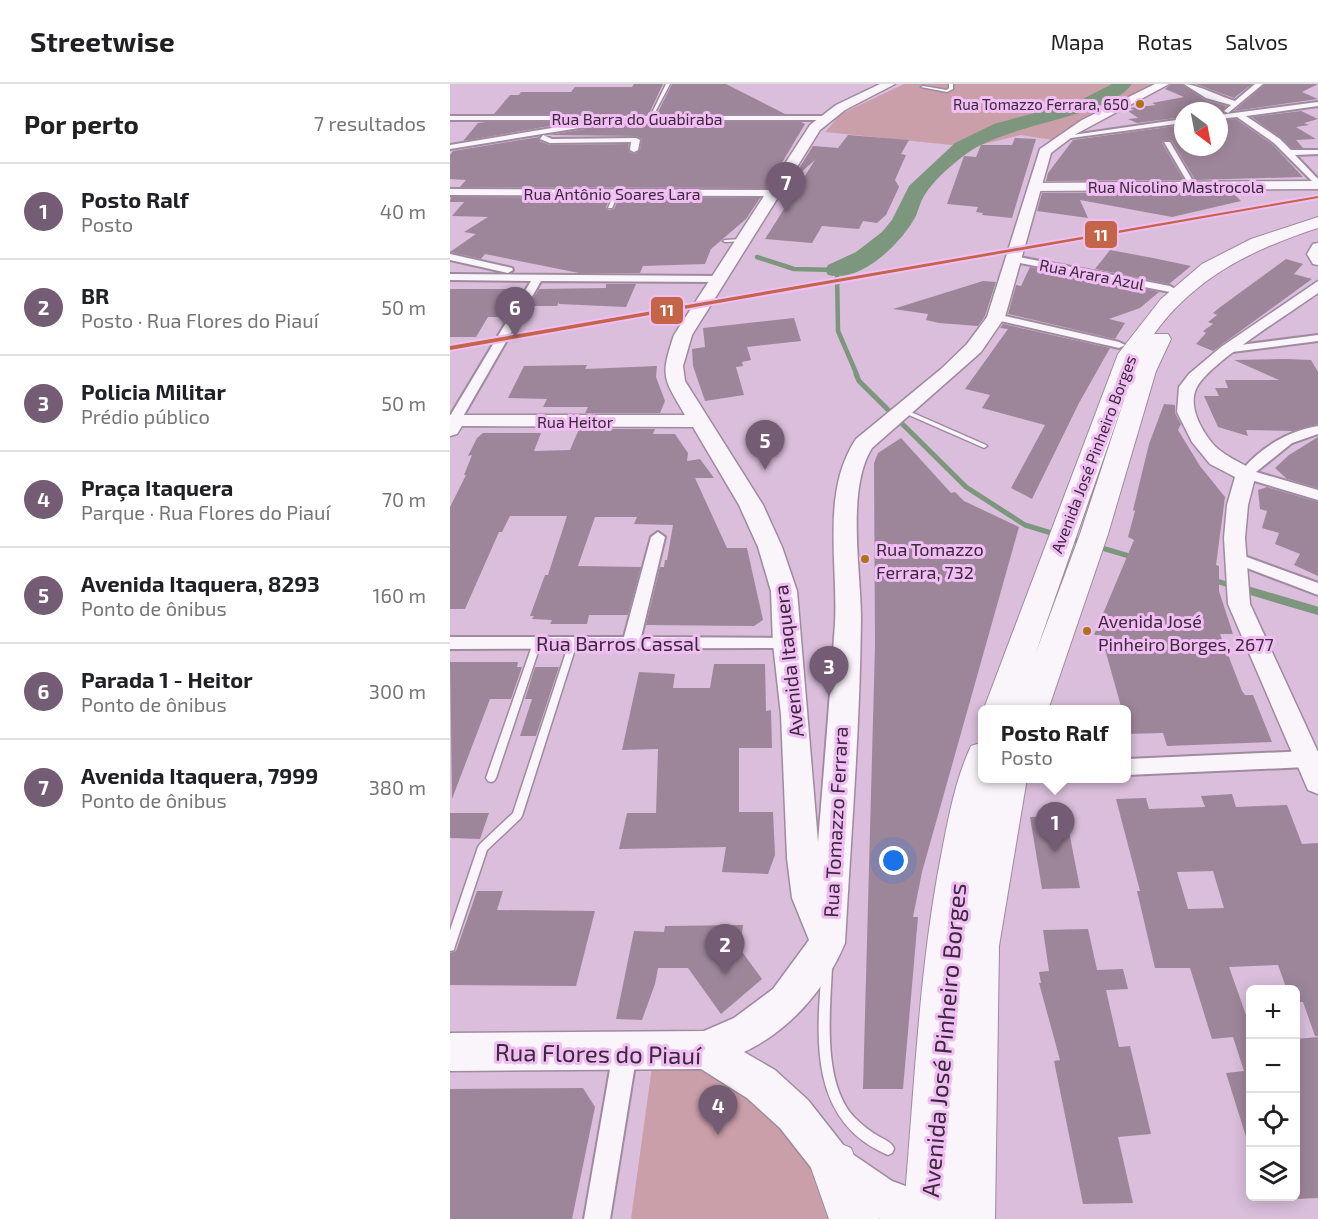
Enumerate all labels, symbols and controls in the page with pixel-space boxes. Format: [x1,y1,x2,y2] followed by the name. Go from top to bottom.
[30,24,175,58] text: Streetwise
[1051,29,1104,54] text: Mapa
[1137,29,1192,54] text: Rotas
[1225,29,1288,54] text: Salvos
[953,95,1129,113] place label: Rua Tomazzo Ferrara, 650
[1134,98,1146,110] marker: Rua Tomazzo Ferrara, 650
[1174,102,1228,156] north arrow
[24,108,139,139] text: Por perto
[551,109,723,128] street label: Rua Barra do Guabiraba
[314,111,426,135] text: 7 resultados
[766,162,806,212] pin: 7
[1088,177,1264,196] street label: Rua Nicolino Mastrocola
[524,184,700,203] street label: Rua Antônio Soares Lara
[81,186,189,212] text: Posto Ralf
[39,199,48,223] text: 1
[380,199,426,223] text: 40 m
[81,212,133,236] text: Posto
[1084,220,1118,249] line badge: 11
[1094,225,1108,244] text: 11
[1038,255,1146,294] street label: Rua Arara Azul
[81,282,109,308] text: BR
[496,288,534,337] pin: 6
[38,295,49,319] text: 2
[381,295,426,319] text: 50 m
[650,296,684,325] line badge: 11
[660,300,674,319] text: 11
[81,308,319,332] text: Posto · Rua Flores do Piauí
[1046,352,1140,556] street label: Avenida José Pinheiro Borges
[81,378,226,404] text: Policia Militar
[38,391,49,415] text: 3
[381,391,426,415] text: 50 m
[81,404,210,428] text: Prédio público
[537,412,614,431] street label: Rua Heitor
[746,420,784,470] pin: 5
[81,474,233,500] text: Praça Itaquera
[37,487,50,511] text: 4
[382,487,426,511] text: 70 m
[81,500,330,524] text: Parque · Rua Flores do Piauí
[876,538,984,583] place label: Rua Tomazzo Ferrara, 732
[859,553,871,565] marker: Rua Tomazzo Ferrara, 732
[81,570,320,596] text: Avenida Itaquera, 8293
[38,583,49,607] text: 5
[373,583,426,607] text: 160 m
[768,584,808,738] street label: Avenida Itaquera
[81,596,227,620] text: Ponto de ônibus
[1098,610,1274,655] place label: Avenida José Pinheiro Borges, 2677
[1081,625,1093,637] marker: Avenida José Pinheiro Borges, 2677
[536,631,700,655] street label: Rua Barros Cassal
[810,646,848,696] pin: 3
[81,666,253,692] text: Parada 1 - Heitor
[38,679,49,703] text: 6
[369,679,426,703] text: 300 m
[81,692,227,716] text: Ponto de ônibus
[978,705,1131,783] popup
[1001,719,1108,745] text: Posto Ralf
[818,726,852,918] street label: Rua Tomazzo Ferrara
[1001,745,1053,769] text: Posto
[81,762,318,788] text: Avenida Itaquera, 7999
[38,775,49,799] text: 7
[369,775,426,799] text: 380 m
[81,788,227,812] text: Ponto de ônibus
[1036,802,1074,852] pin: 1
[879,846,908,875] your location
[915,882,971,1198] street label: Avenida José Pinheiro Borges
[706,924,744,974] pin: 2
[1246,985,1300,1201] map controls
[1246,985,1300,1039] button: +
[495,1037,702,1069] street label: Rua Flores do Piauí
[1246,1039,1300,1093] button: −
[698,1086,738,1135] pin: 4
[1246,1093,1300,1147] button: locate
[1246,1147,1300,1201] button: layers

